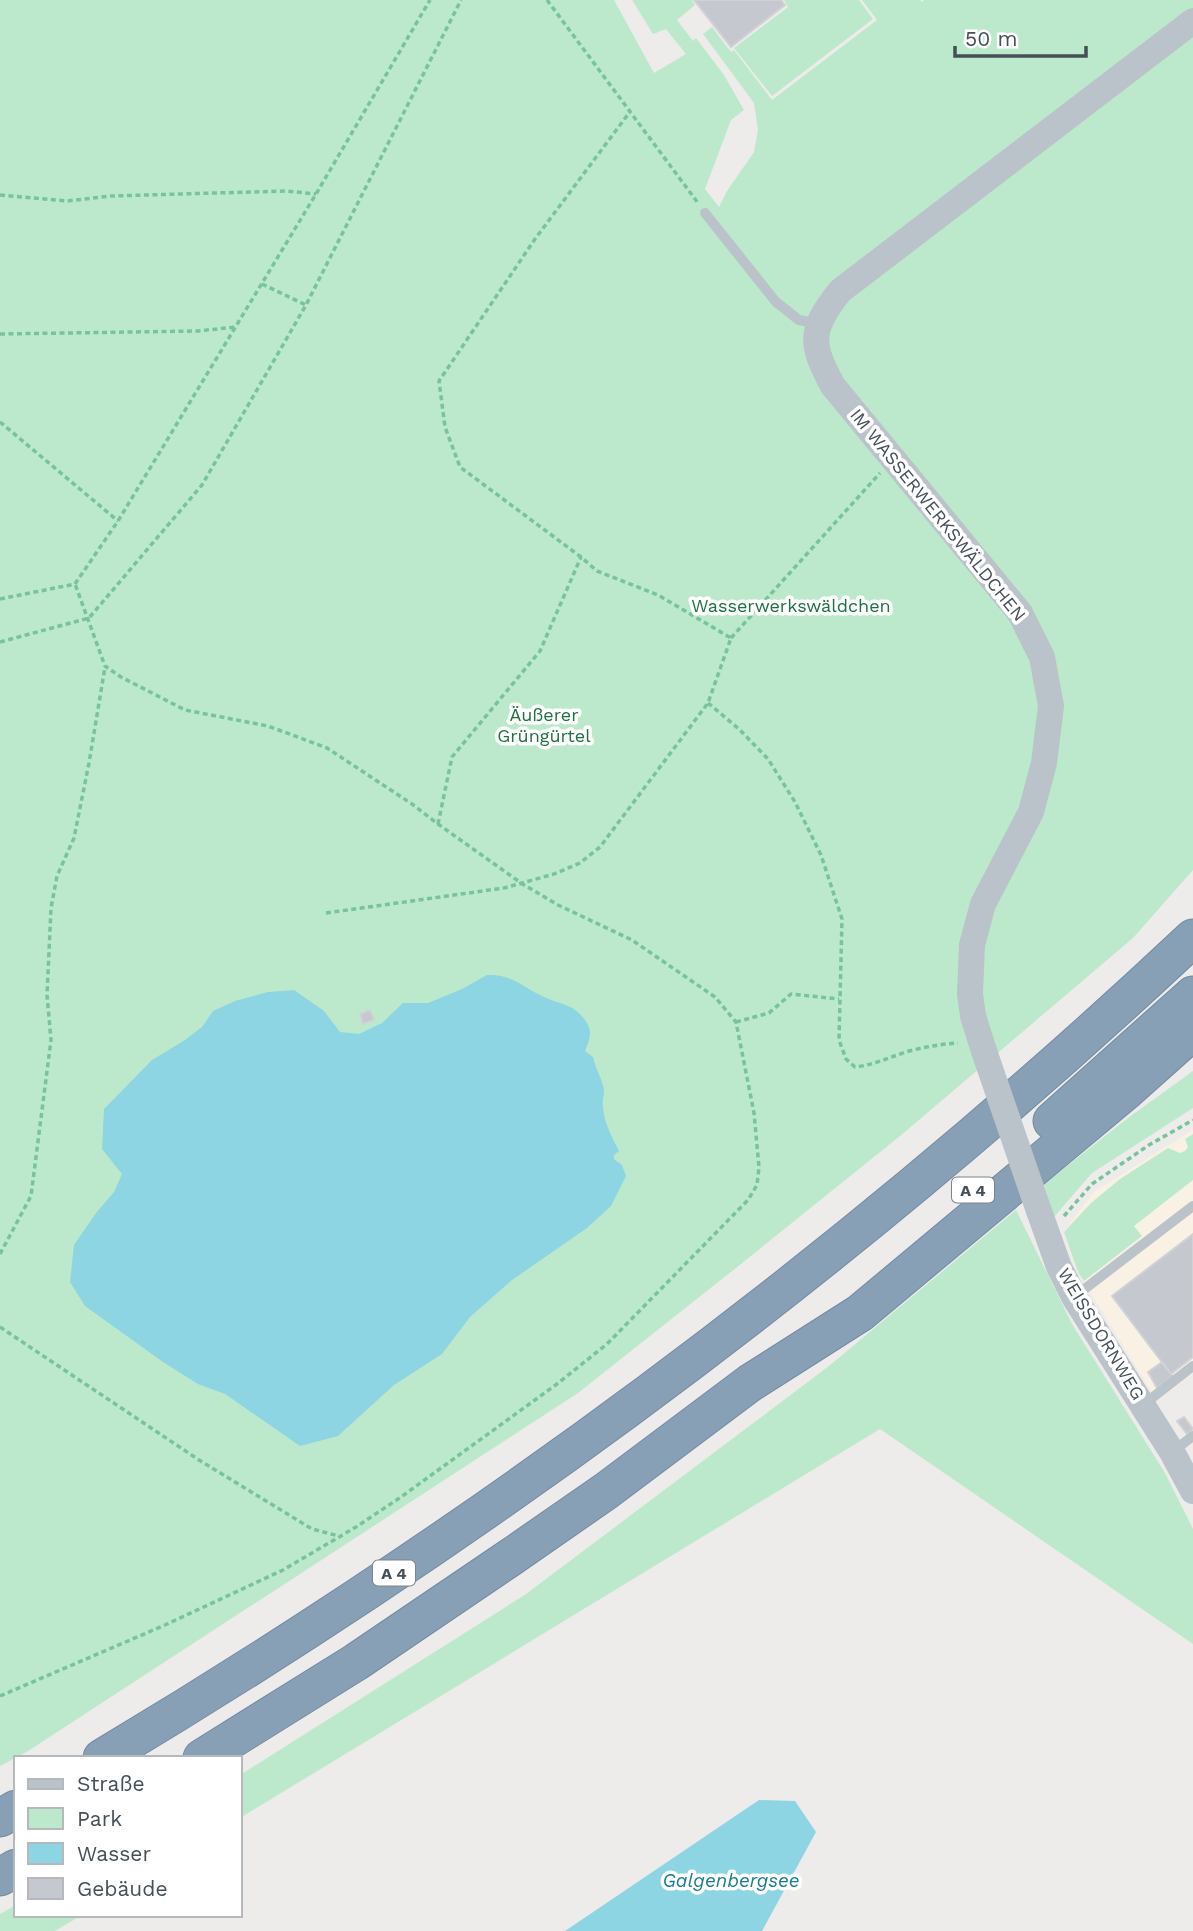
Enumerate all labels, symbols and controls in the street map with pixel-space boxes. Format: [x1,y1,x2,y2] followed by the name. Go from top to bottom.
[955,14,1086,58] scale bar
[965,26,1017,51] text: 50 m
[846,404,1031,625] street label: IM WASSERWERKSWÄLDCHEN
[691,595,891,616] park label: Wasserwerkswäldchen
[497,704,591,746] park label: Äußerer Grüngürtel
[952,1178,994,1202] road number: A 4
[1054,1264,1149,1404] street label: WEISSDORNWEG
[373,1560,415,1586] road number: A 4
[14,1756,242,1917] legend
[77,1771,145,1796] text: Straße
[77,1806,122,1831] text: Park
[77,1841,151,1866] text: Wasser
[662,1869,800,1892] water label: Galgenbergsee
[77,1876,168,1901] text: Gebäude

